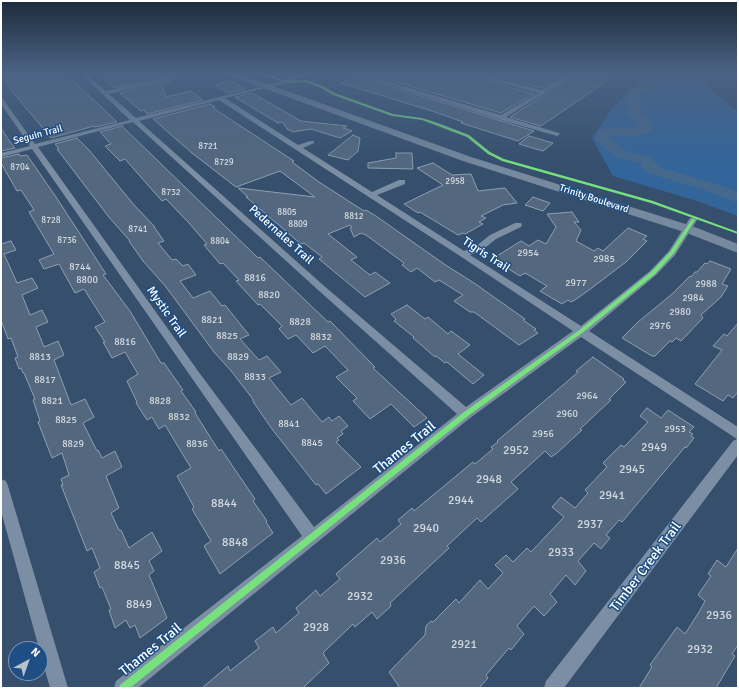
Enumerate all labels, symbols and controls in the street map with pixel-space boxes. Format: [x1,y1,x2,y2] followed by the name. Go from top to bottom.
[12,123,64,147] street label: Seguin Trail
[198,142,218,152] house number: 8721
[214,158,234,168] house number: 8729
[10,163,30,173] house number: 8704
[445,177,465,187] house number: 2958
[558,182,630,216] street label: Trinity Boulevard
[161,188,181,198] house number: 8732
[246,202,316,268] street label: Pedernales Trail
[277,208,297,218] house number: 8805
[344,212,364,222] house number: 8812
[41,216,61,226] house number: 8728
[288,220,308,230] house number: 8809
[128,225,148,235] house number: 8741
[460,234,512,276] street label: Tigris Trail
[57,236,77,246] house number: 8736
[210,237,230,247] house number: 8804
[517,247,539,259] house number: 2954
[593,253,615,265] house number: 2985
[69,261,91,273] house number: 8744
[244,272,266,284] house number: 8816
[76,274,98,286] house number: 8800
[565,277,587,289] house number: 2977
[695,278,717,290] house number: 2988
[143,284,189,340] street label: Mystic Trail
[258,289,280,301] house number: 8820
[682,292,704,304] house number: 2984
[669,306,691,318] house number: 2980
[201,314,223,326] house number: 8821
[289,316,311,328] house number: 8828
[649,320,671,332] house number: 2976
[216,330,238,342] house number: 8825
[310,331,332,343] house number: 8832
[114,336,136,348] house number: 8816
[29,351,51,363] house number: 8813
[227,351,249,363] house number: 8829
[244,371,266,383] house number: 8833
[34,374,56,386] house number: 8817
[576,390,598,402] house number: 2964
[41,395,63,407] house number: 8821
[149,395,171,407] house number: 8828
[556,408,578,420] house number: 2960
[168,411,190,423] house number: 8832
[55,414,77,426] house number: 8825
[278,418,300,430] house number: 8841
[370,418,440,478] street label: Thames Trail
[664,423,686,435] house number: 2953
[532,428,554,440] house number: 2956
[301,437,323,449] house number: 8845
[62,438,84,450] house number: 8829
[186,438,208,450] house number: 8836
[641,441,667,455] house number: 2949
[503,444,529,458] house number: 2952
[619,463,645,477] house number: 2945
[476,473,502,487] house number: 2948
[599,489,625,503] house number: 2941
[448,494,474,508] house number: 2944
[211,497,237,511] house number: 8844
[577,518,603,532] house number: 2937
[607,519,685,615] street label: Timber Creek Trail
[413,522,439,536] house number: 2940
[222,536,248,550] house number: 8848
[548,546,574,560] house number: 2933
[380,554,406,568] house number: 2936
[114,559,140,573] house number: 8845
[347,590,373,604] house number: 2932
[126,598,152,612] house number: 8849
[706,609,732,623] house number: 2936
[116,620,186,680] street label: Thames Trail
[303,621,329,635] house number: 2928
[451,638,477,652] house number: 2921
[8,641,48,681] north arrow
[687,643,713,657] house number: 2932
[28,645,43,660] text: N

